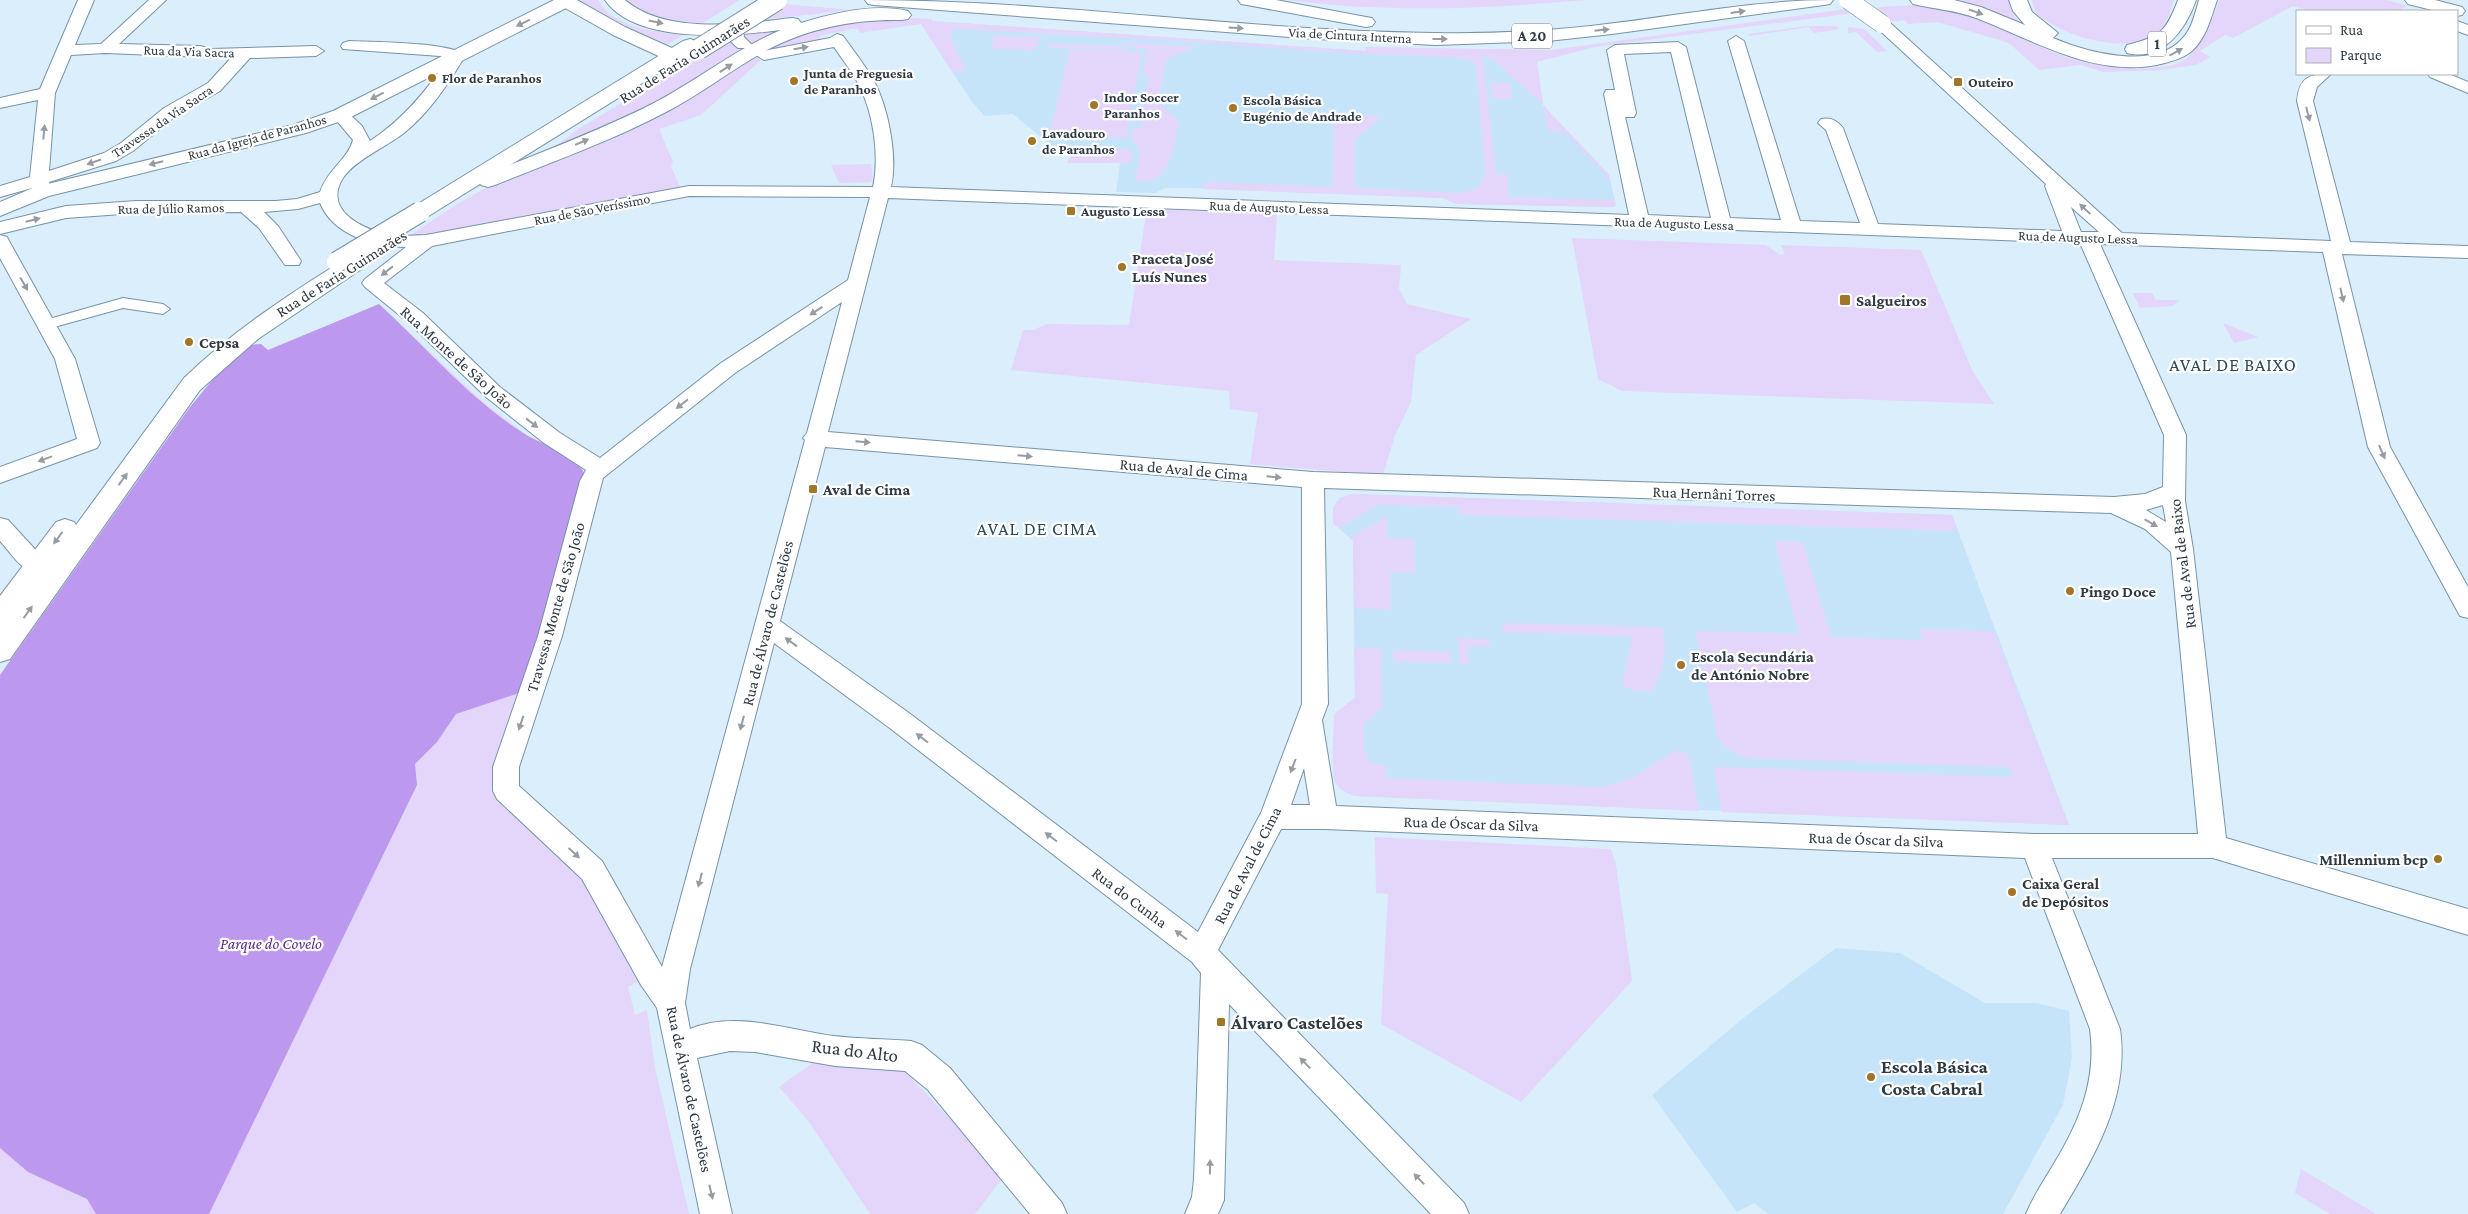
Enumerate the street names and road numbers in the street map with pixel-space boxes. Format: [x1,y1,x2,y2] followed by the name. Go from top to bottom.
[616,12,753,106] street label: Rua de Faria Guimarães
[1288,24,1413,46] street label: Via de Cintura Interna
[1512,24,1552,48] road number: A 20
[2148,32,2166,56] road number: 1
[143,41,235,61] street label: Rua da Via Sacra
[108,81,216,161] street label: Travessa da Via Sacra
[186,111,328,164] street label: Rua da Igreja de Paranhos
[533,190,651,228] street label: Rua de São Veríssimo
[1209,197,1330,217] street label: Rua de Augusto Lessa
[118,199,224,217] street label: Rua de Júlio Ramos
[1614,213,1735,233] street label: Rua de Augusto Lessa
[273,226,410,320] street label: Rua de Faria Guimarães
[2018,227,2139,247] street label: Rua de Augusto Lessa
[396,303,516,413] street label: Rua Monte de São João
[1119,455,1250,484] street label: Rua de Aval de Cima
[1652,483,1776,504] street label: Rua Hernâni Torres
[2166,498,2199,630] street label: Rua de Aval de Baixo
[523,520,589,694] street label: Travessa Monte de São João
[739,539,796,707] street label: Rua de Álvaro de Castelões
[1211,803,1285,927] street label: Rua de Aval de Cima
[1403,813,1539,834] street label: Rua de Óscar da Silva
[1808,829,1944,850] street label: Rua de Óscar da Silva
[1089,864,1171,931] street label: Rua do Cunha
[664,1004,715,1174] street label: Rua de Álvaro de Castelões
[810,1035,899,1066] street label: Rua do Alto

